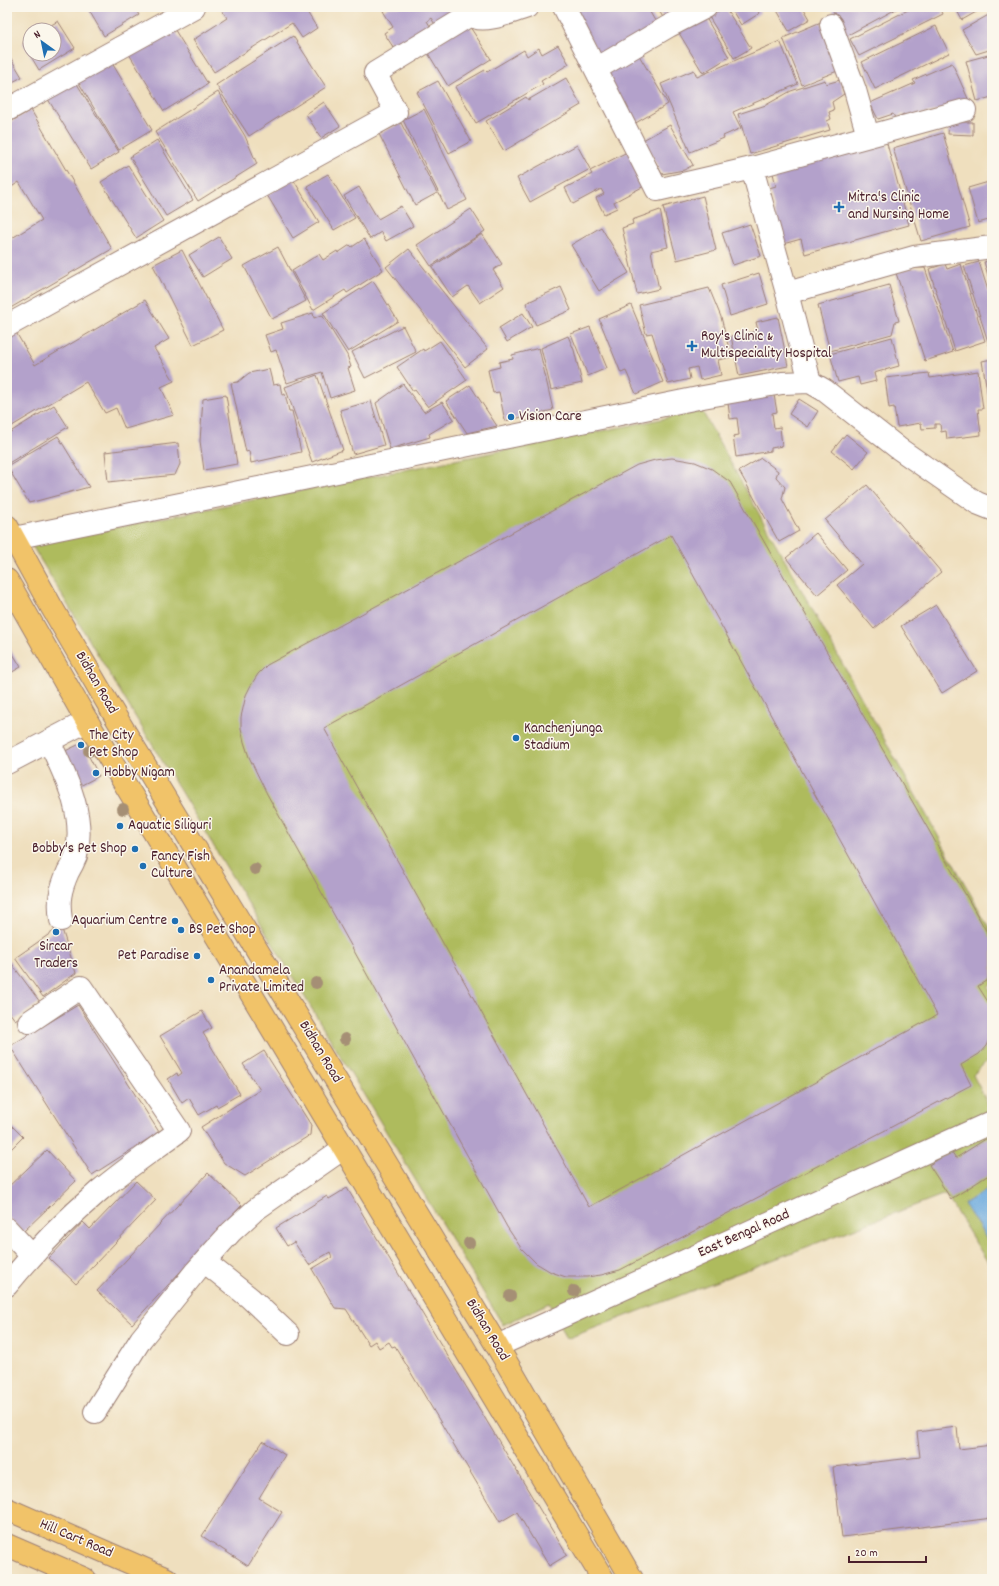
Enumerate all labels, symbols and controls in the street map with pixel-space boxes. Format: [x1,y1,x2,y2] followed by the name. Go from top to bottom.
[22,22,62,62] north arrow
[31,27,45,43] text: N
[848,187,950,226] place label: Mitra's Clinic and Nursing Home
[833,201,845,213] marker: Mitra's Clinic and Nursing Home
[701,326,832,365] place label: Roy's Clinic & Multispeciality Hospital
[686,340,698,352] marker: Roy's Clinic & Multispeciality Hospital
[519,406,582,428] place label: Vision Care
[506,412,516,422] marker: Vision Care
[69,648,123,718] street label: Bidhan Road
[524,718,603,757] place label: Kanchenjunga Stadium
[89,725,139,764] place label: The City Pet Shop
[511,733,521,743] marker: Kanchenjunga Stadium
[76,740,86,750] marker: The City Pet Shop
[104,762,175,784] place label: Hobby Nigam
[91,768,101,778] marker: Hobby Nigam
[128,815,211,837] place label: Aquatic Siliguri
[115,821,125,831] marker: Aquatic Siliguri
[32,838,127,860] place label: Bobby's Pet Shop
[130,844,140,854] marker: Bobby's Pet Shop
[151,846,210,885] place label: Fancy Fish Culture
[138,861,148,871] marker: Fancy Fish Culture
[71,910,167,932] place label: Aquarium Centre
[170,916,180,926] marker: Aquarium Centre
[189,919,256,941] place label: BS Pet Shop
[176,925,186,935] marker: BS Pet Shop
[51,927,61,937] marker: Sircar Traders
[34,936,78,975] place label: Sircar Traders
[117,945,189,967] place label: Pet Paradise
[192,951,202,961] marker: Pet Paradise
[219,960,304,999] place label: Anandamela Private Limited
[206,975,216,985] marker: Anandamela Private Limited
[293,1017,347,1087] street label: Bidhan Road
[695,1204,793,1264] street label: East Bengal Road
[460,1295,514,1365] street label: Bidhan Road
[36,1514,116,1564] street label: Hill Cart Road
[849,1538,926,1564] scale bar
[855,1545,878,1562] text: 20 m

